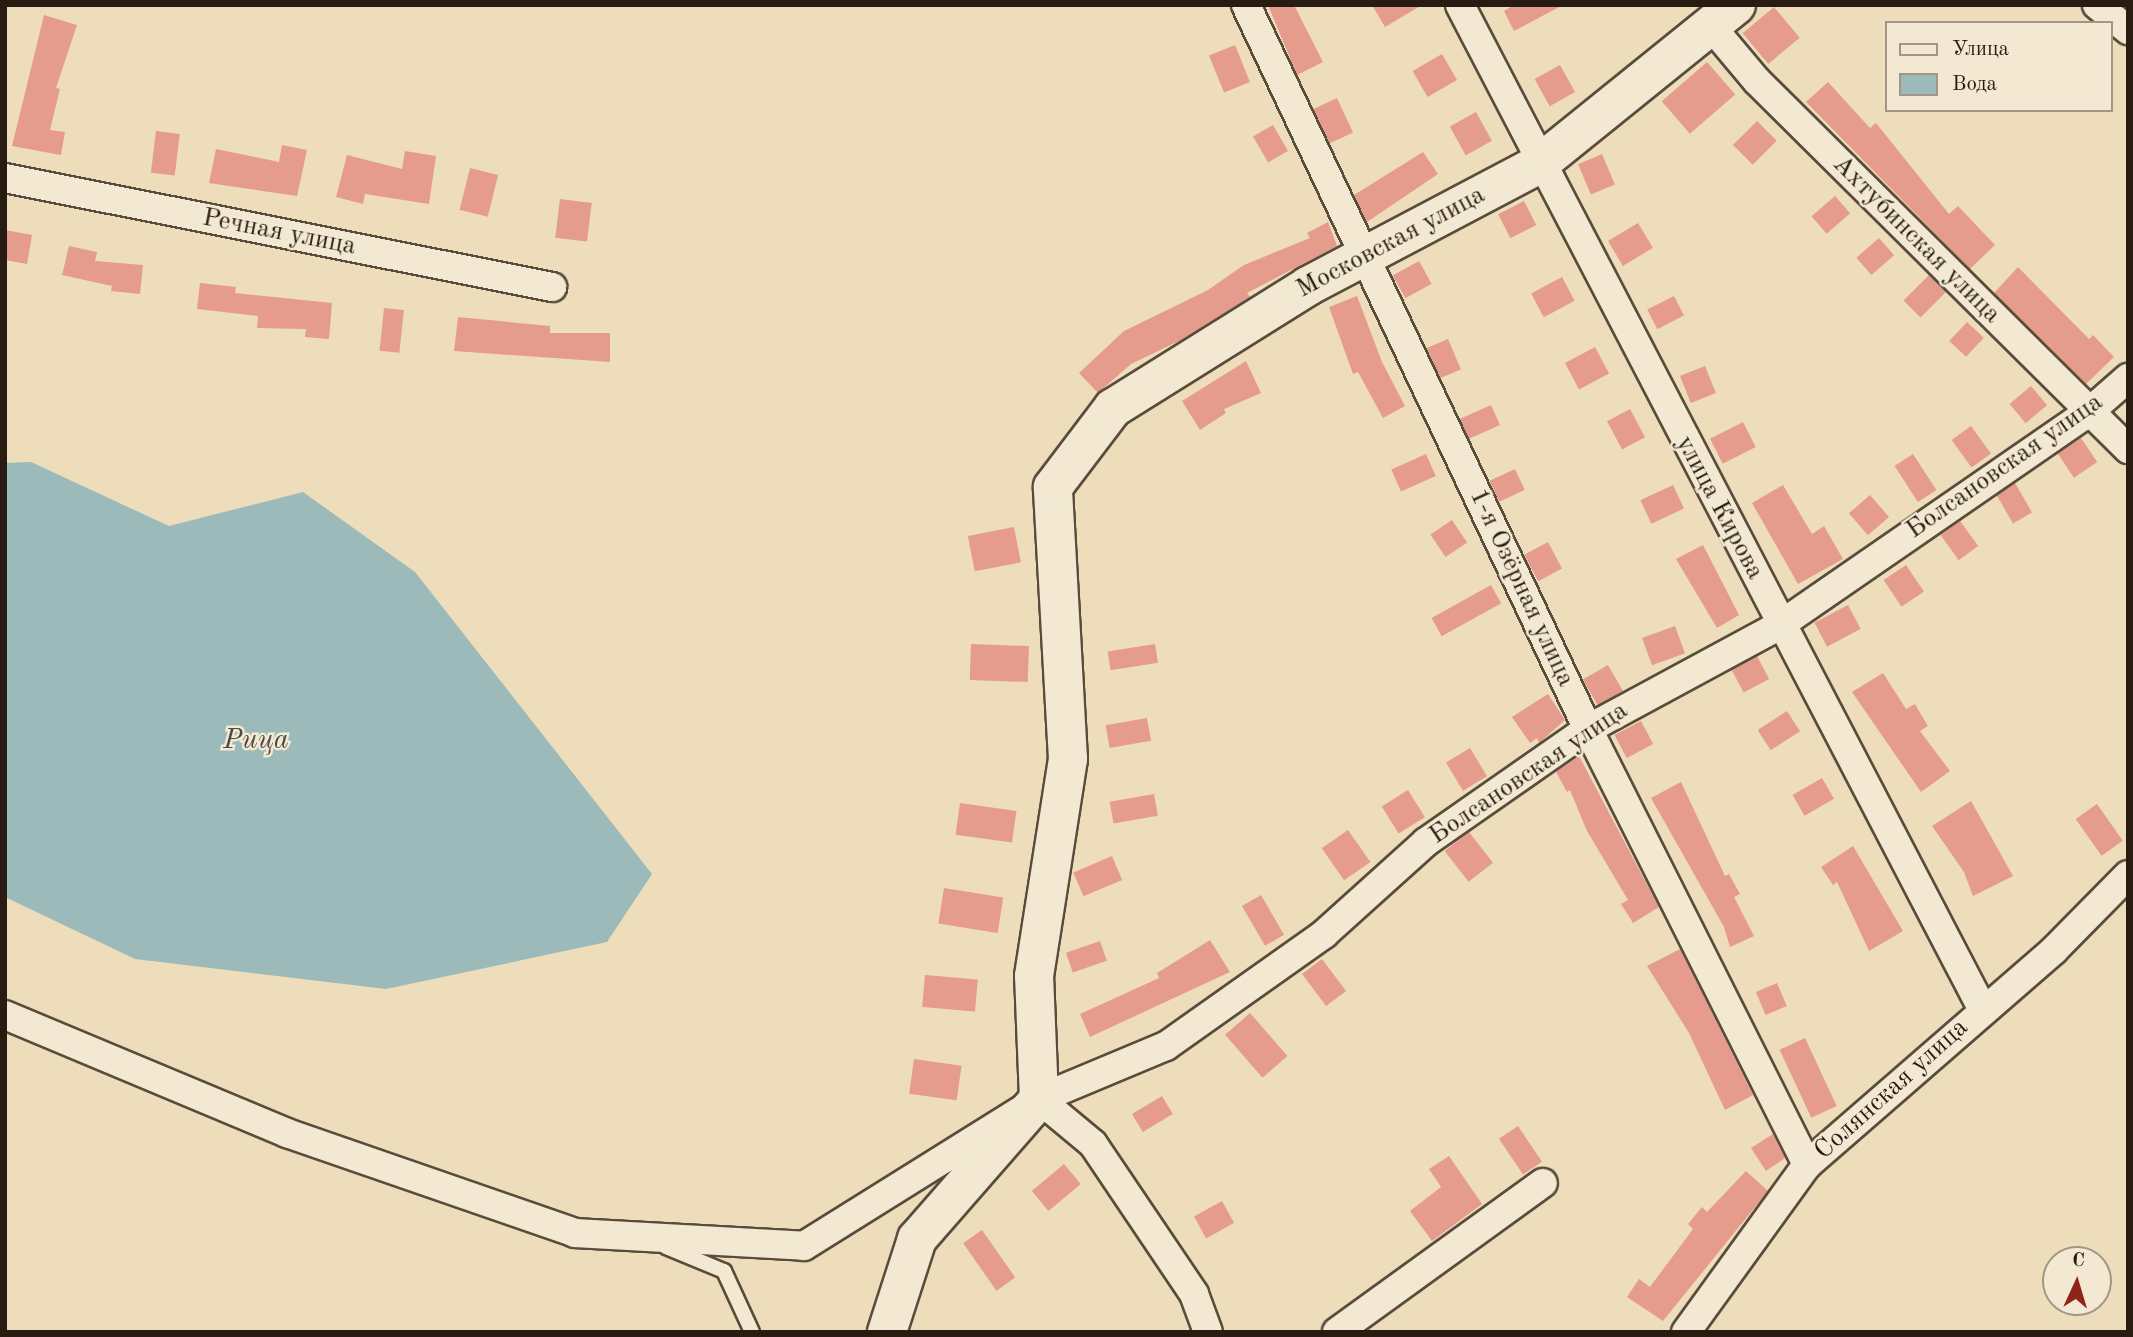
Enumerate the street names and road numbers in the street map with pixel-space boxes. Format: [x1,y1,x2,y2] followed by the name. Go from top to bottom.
[1825,149,2007,331] street label: Ахтубинская улица
[1291,180,1491,306] street label: Московская улица
[200,203,358,263] street label: Речная улица
[1901,387,2109,547] street label: Болсановская улица
[1668,431,1770,585] street label: улица Кирова
[1461,484,1581,692] street label: 1-я Озёрная улица
[1424,696,1634,852] street label: Болсановская улица
[1809,1013,1975,1167] street label: Солянская улица

